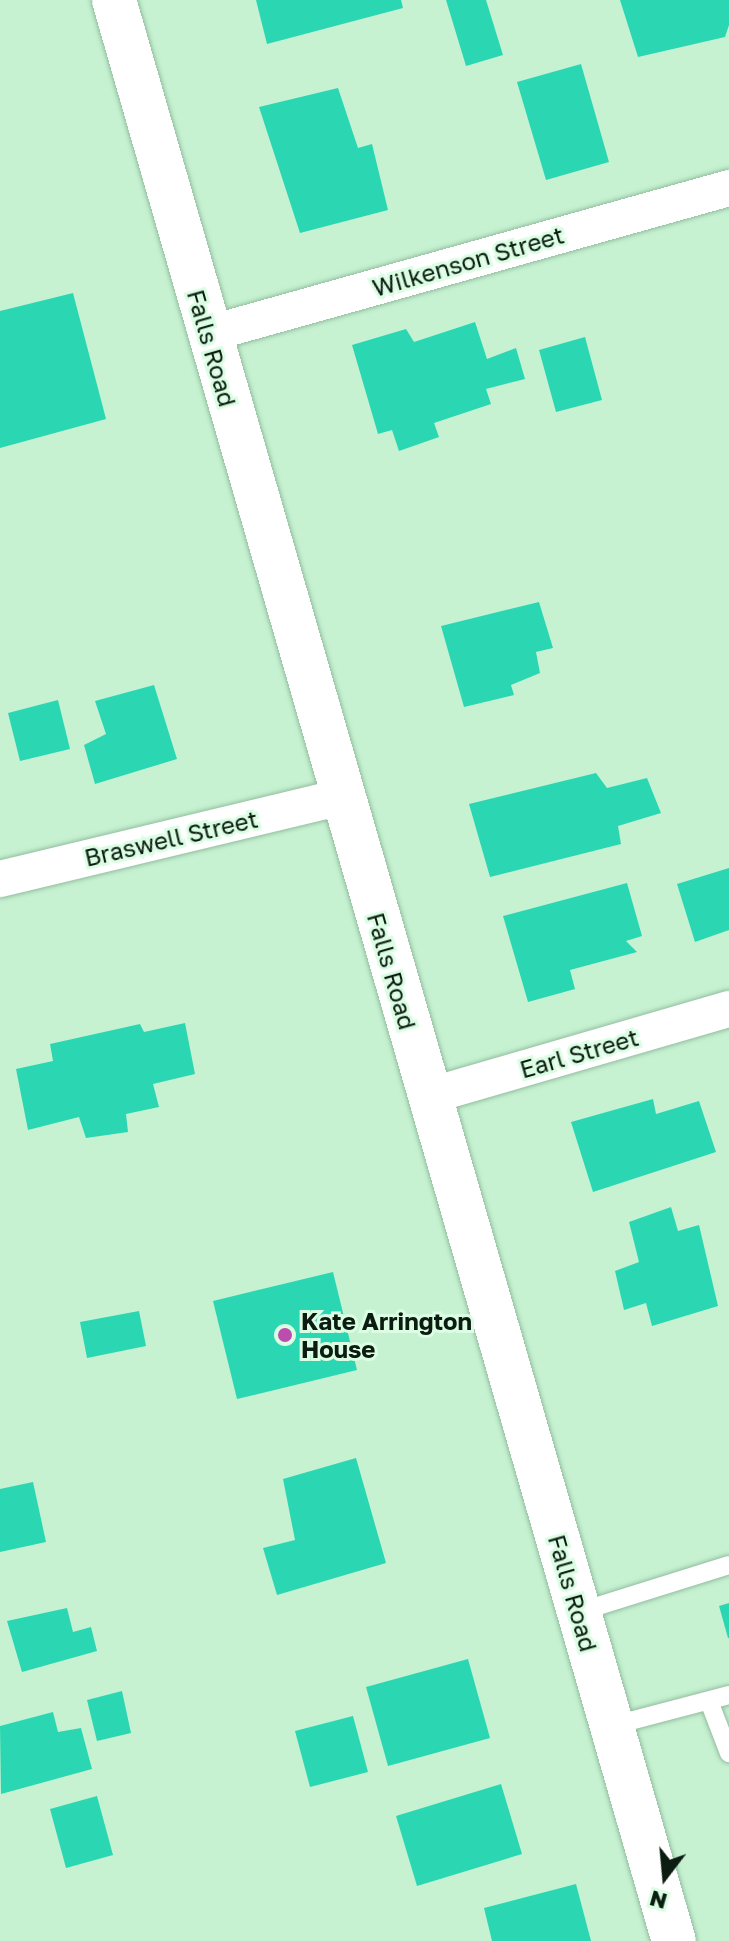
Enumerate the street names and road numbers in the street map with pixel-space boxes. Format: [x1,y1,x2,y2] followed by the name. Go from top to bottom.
[369,220,567,302] street label: Wilkenson Street
[182,286,242,410] street label: Falls Road
[82,804,260,872] street label: Braswell Street
[362,909,422,1033] street label: Falls Road
[516,1022,642,1084] street label: Earl Street
[543,1531,603,1655] street label: Falls Road

